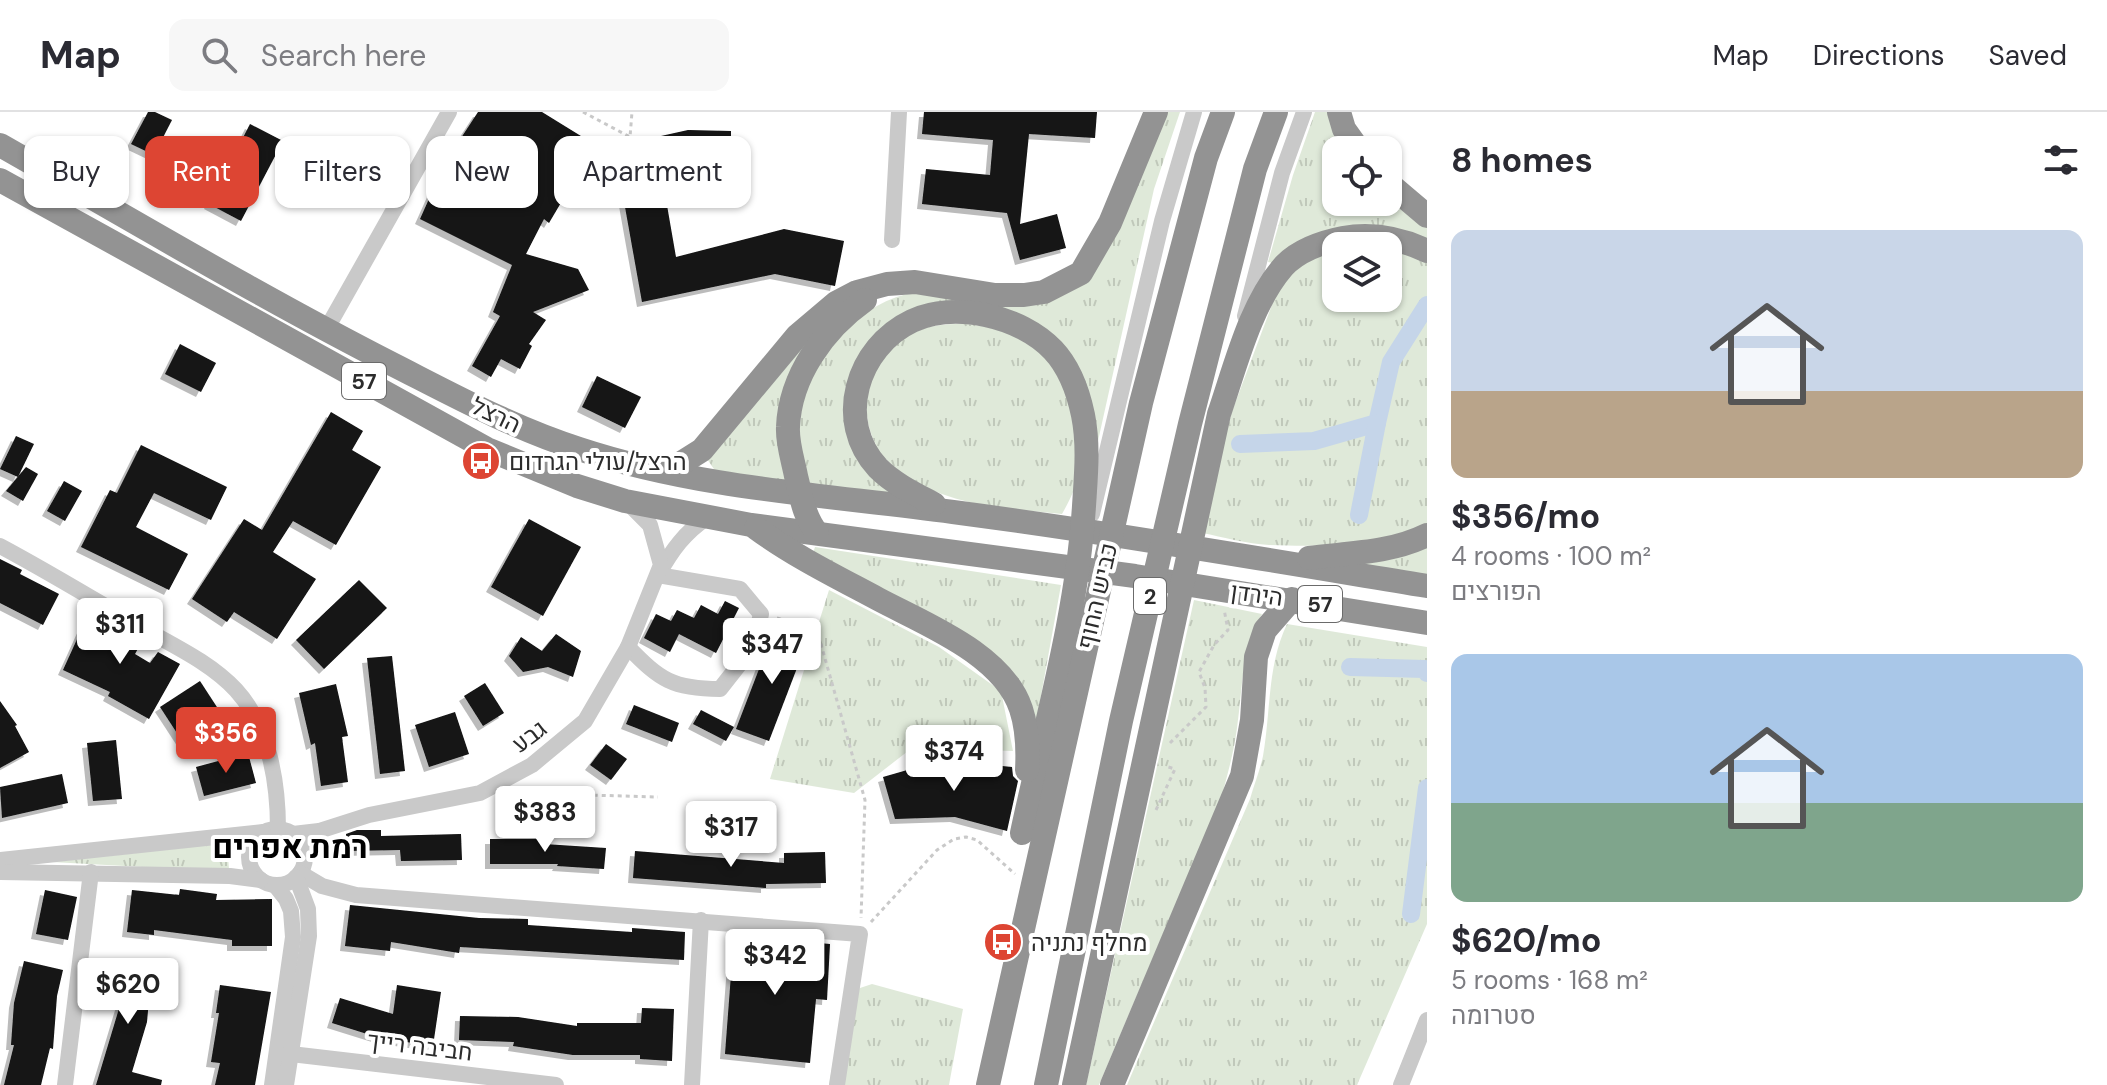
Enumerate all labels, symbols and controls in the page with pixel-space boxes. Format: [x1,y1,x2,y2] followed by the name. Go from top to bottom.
[169,19,729,91] search box
[40,30,121,80] text: Map
[197,33,241,77] icon: search
[261,36,426,75] text: Search here
[1712,37,1769,74] text: Map
[1813,37,1945,74] text: Directions
[1989,37,2067,74] text: Saved
[24,136,129,208] chip: Buy
[145,136,259,208] chip: Rent
[275,136,410,208] chip: Filters
[426,136,538,208] chip: New
[554,136,751,208] chip: Apartment
[1322,136,1402,312] map controls
[1322,136,1402,216] button: locate
[1451,138,1593,183] text: 8 homes
[2039,138,2083,182] icon: filters
[1322,232,1402,312] button: layers
[1695,282,1839,426] icon: home
[342,363,386,399] road number: 57
[466,390,526,440] street label: הרצל
[460,440,502,482] bus stop icon: הרצל/עולי הגרדום
[509,446,687,477] place label: הרצל/עולי הגרדום
[1451,494,1600,539] text: $356/mo
[1451,539,1651,573] text: 4 rooms · 100 m²
[1070,540,1124,652] street label: כביש החוף
[1451,574,1542,608] text: הפורצים
[1229,575,1285,613] street label: הירדן
[1134,578,1166,614] road number: 2
[1298,586,1342,622] road number: 57
[73,598,167,666] pin: $311
[95,607,145,641] text: $311
[725,618,819,686] pin: $347
[741,627,803,661] text: $347
[1695,706,1839,850] icon: home
[179,707,273,775] pin: $356
[505,713,553,759] street label: גבע
[194,716,258,750] text: $356
[907,725,1001,793] pin: $374
[924,734,984,768] text: $374
[498,786,592,854] pin: $383
[513,795,577,829] text: $383
[684,801,778,869] pin: $317
[704,810,758,844] text: $317
[212,826,368,868] district label: רמת אפרים
[1451,918,1601,963] text: $620/mo
[982,921,1024,963] bus stop icon: מחלף נתניה
[1031,927,1147,958] place label: מחלף נתניה
[728,929,822,997] pin: $342
[743,938,807,972] text: $342
[81,958,175,1026] pin: $620
[1451,963,1648,997] text: 5 rooms · 168 m²
[95,967,161,1001] text: $620
[1451,998,1536,1032] text: סטרומה
[366,1024,474,1068] street label: חביבה רייך

